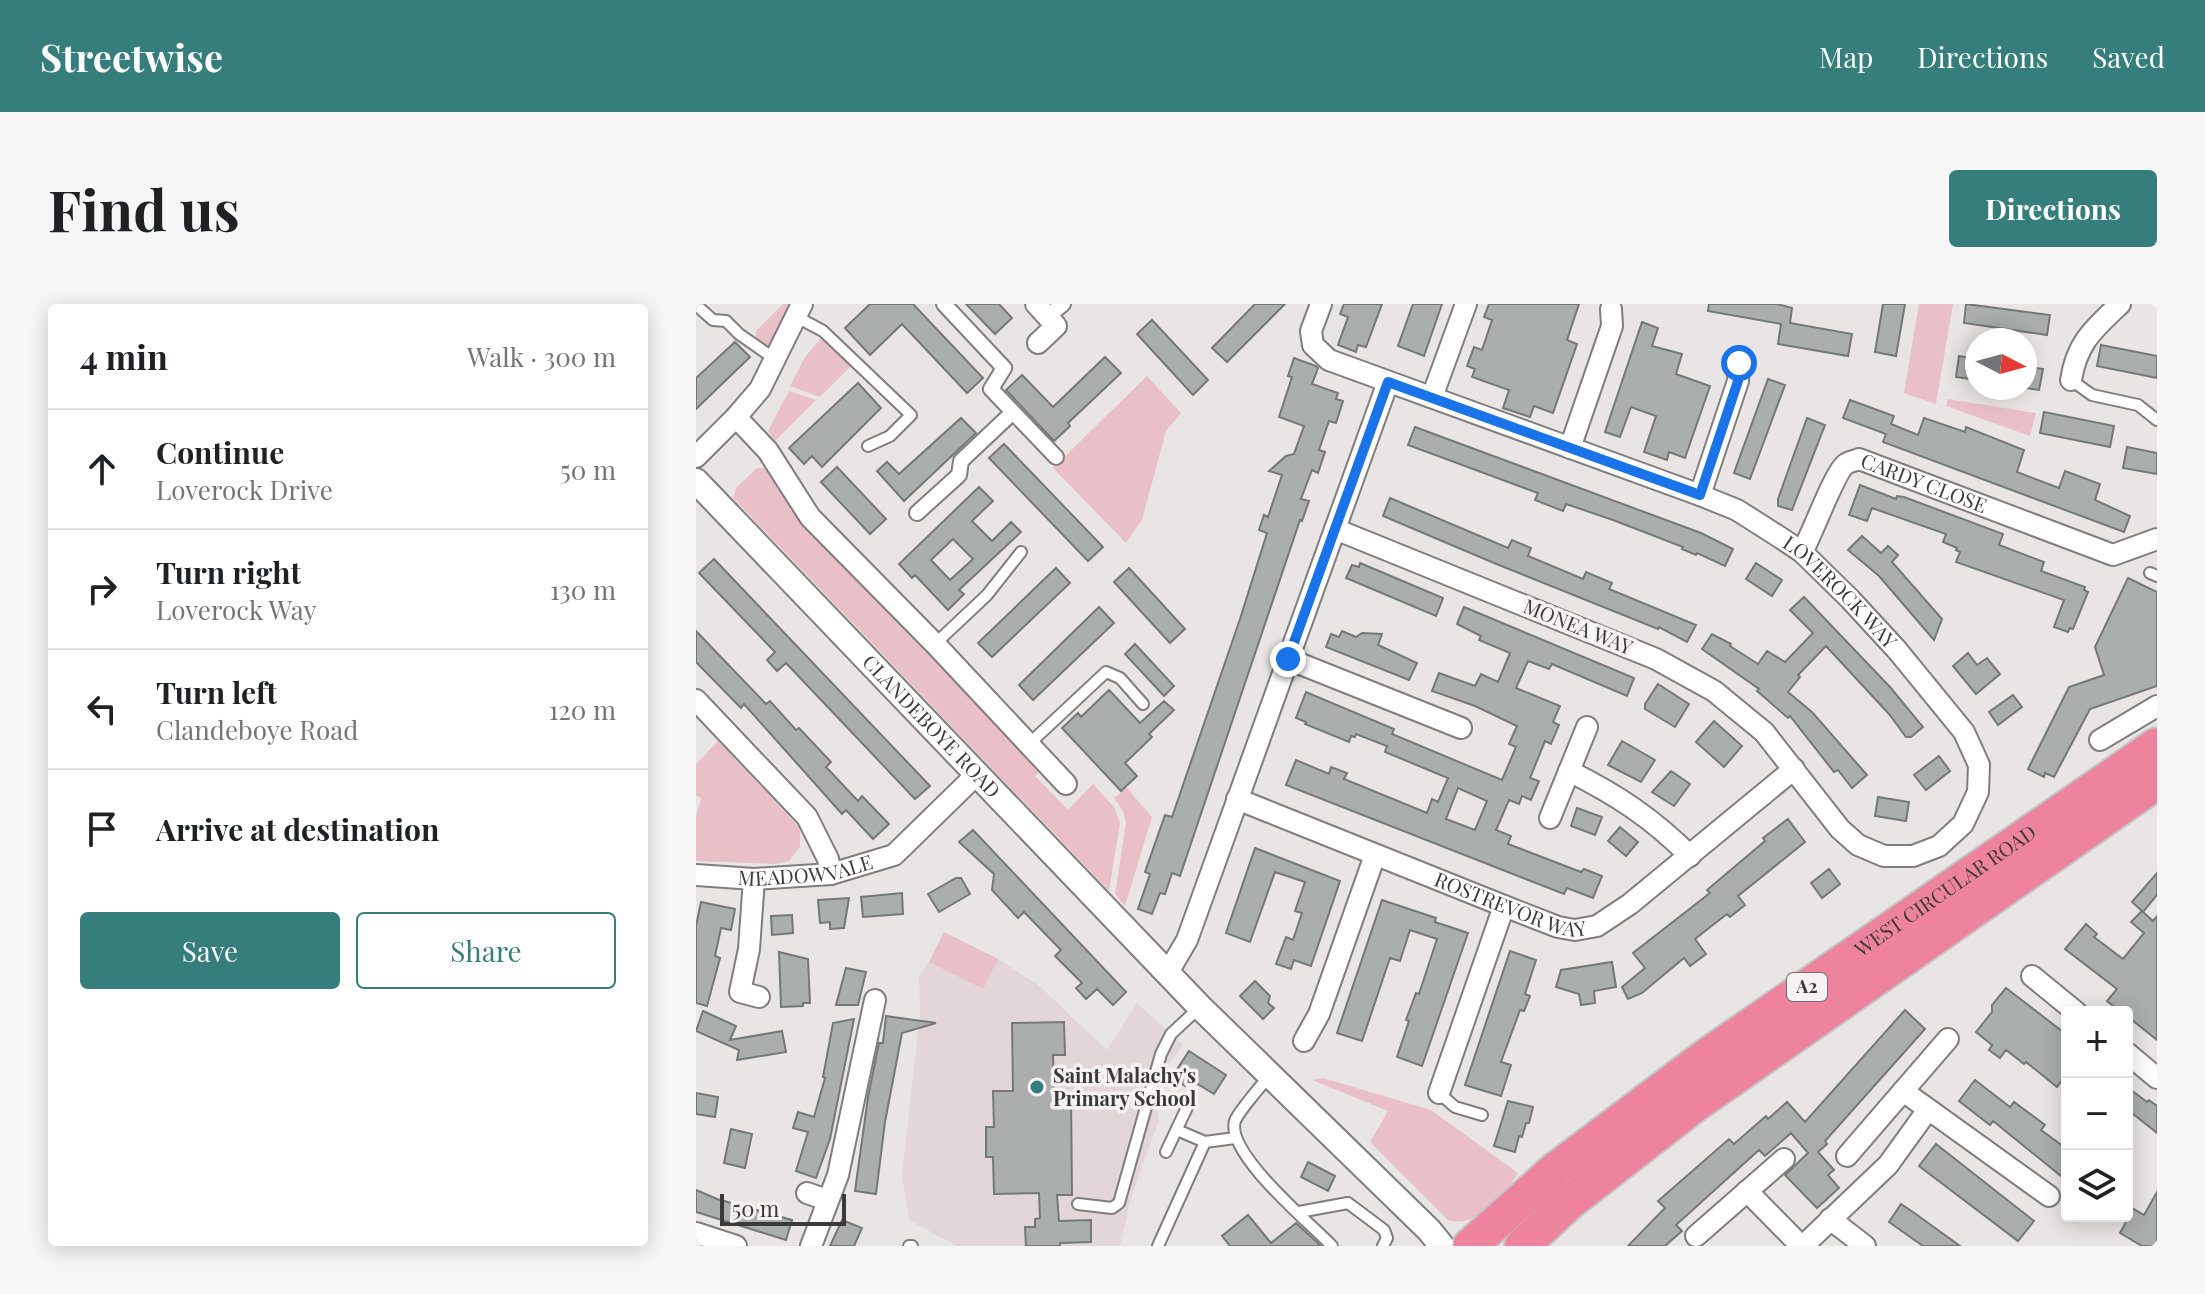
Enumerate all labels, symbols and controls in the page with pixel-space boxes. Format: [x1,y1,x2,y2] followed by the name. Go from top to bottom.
[40,31,223,82] text: Streetwise
[1819,38,1873,75] text: Map
[1917,38,2048,75] text: Directions
[2092,38,2165,75] text: Saved
[1949,170,2157,247] button: Directions
[48,171,240,246] text: Find us
[1965,328,2037,400] north arrow
[80,333,168,379] text: 4 min
[467,339,616,374] text: Walk · 300 m
[1721,345,1757,381] route start
[156,432,284,472] text: Continue
[1858,446,1991,518] street label: CARDY CLOSE
[80,447,124,491] icon: ahead
[560,452,616,487] text: 50 m
[156,472,333,507] text: Loverock Drive
[1779,528,1904,654] street label: LOVEROCK WAY
[156,552,301,592] text: Turn right
[80,567,124,611] icon: right
[550,572,616,607] text: 130 m
[1520,591,1637,660] street label: MONEA WAY
[156,592,317,627] text: Loverock Way
[1270,641,1306,677] route end
[857,648,1007,803] street label: CLANDEBOYE ROAD
[156,672,277,712] text: Turn left
[80,687,124,731] icon: left
[549,692,616,727] text: 120 m
[156,712,358,747] text: Clandeboye Road
[80,807,124,851] icon: arrive
[156,809,439,849] text: Arrive at destination
[1848,818,2041,962] street label: WEST CIRCULAR ROAD
[737,847,876,891] street label: MEADOWVALE
[1431,865,1589,942] street label: ROSTREVOR WAY
[80,912,340,989] button: Save
[356,912,616,989] button: Share
[1787,973,1827,1001] road number: A2
[2061,1006,2133,1222] map controls
[2061,1006,2133,1078] button: +
[1053,1061,1196,1111] place label: Saint Malachy's Primary School
[1028,1078,1046,1096] marker: Saint Malachy's Primary School
[2061,1078,2133,1150] button: −
[2061,1150,2133,1222] button: layers
[720,1190,846,1226] scale bar
[732,1193,779,1223] text: 50 m

